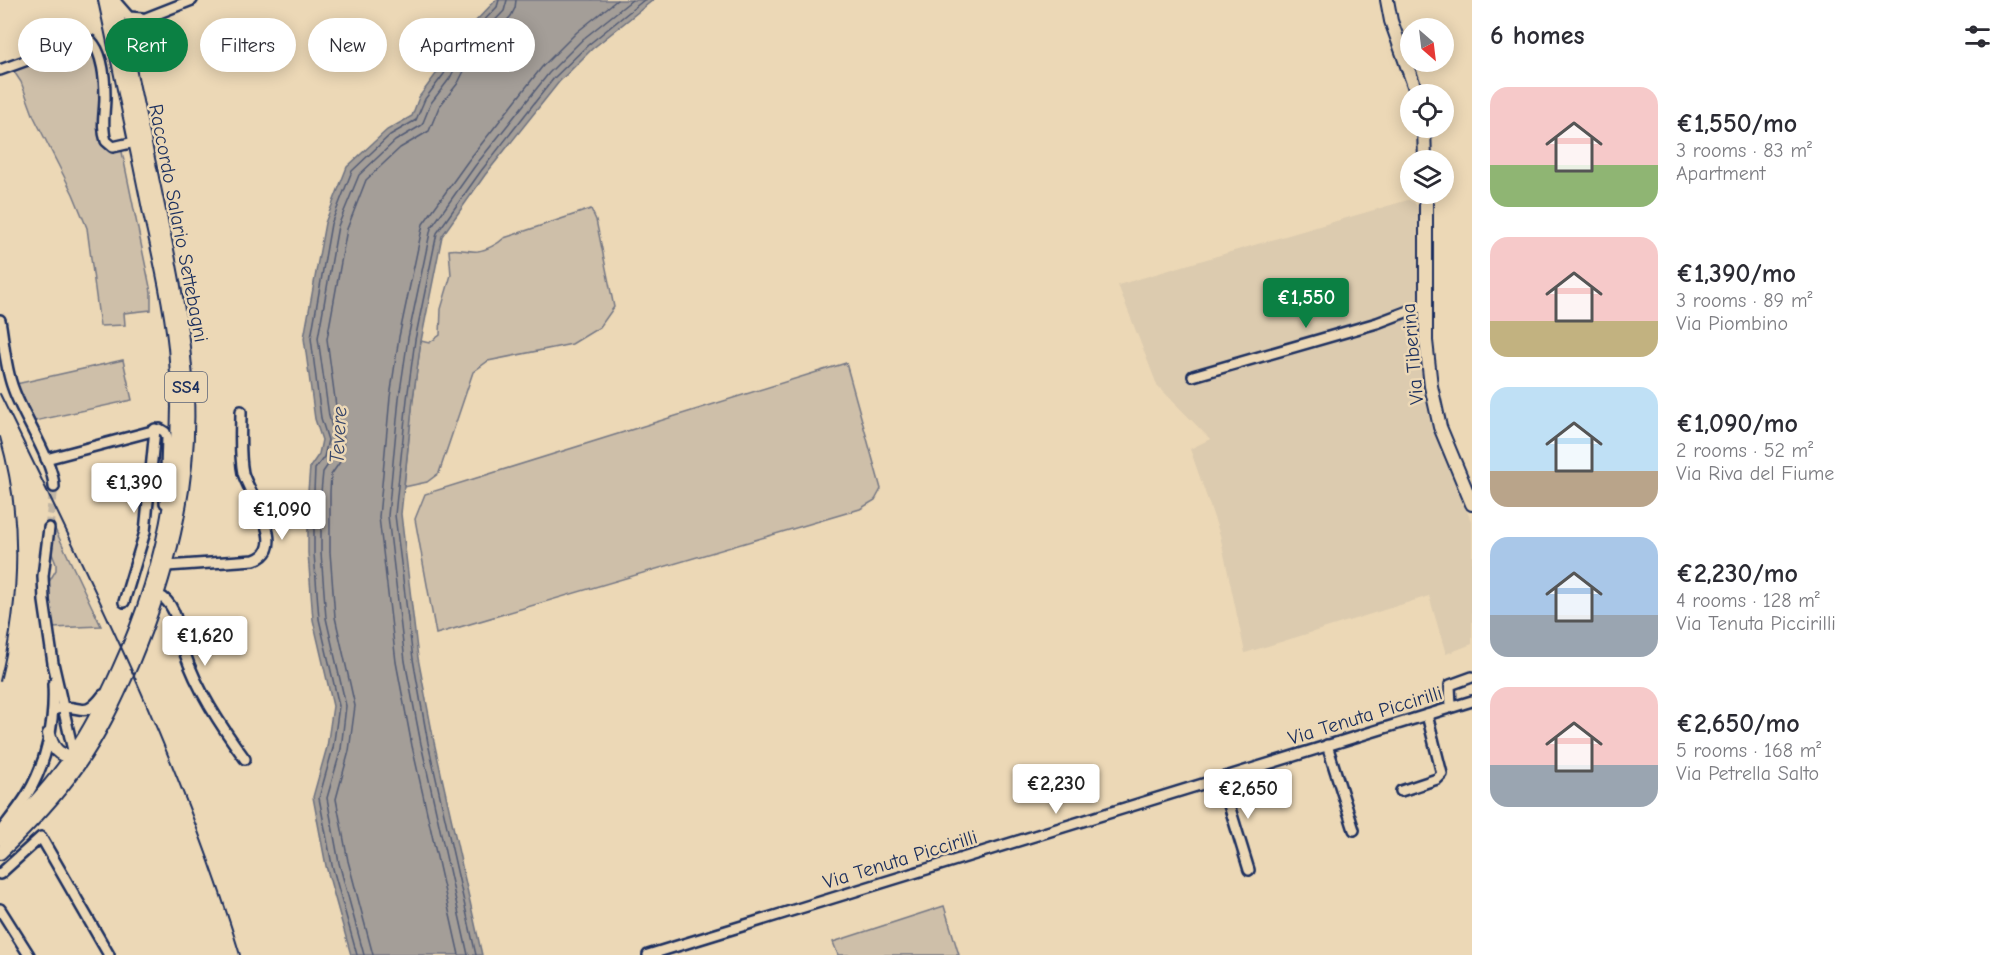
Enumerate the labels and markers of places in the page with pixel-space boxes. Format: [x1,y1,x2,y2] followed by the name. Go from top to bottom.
[1257,278,1355,329] pin: €1,550
[85,463,183,514] pin: €1,390
[233,490,331,541] pin: €1,090
[156,616,254,667] pin: €1,620
[1007,764,1105,815] pin: €2,230
[1199,769,1297,820] pin: €2,650

